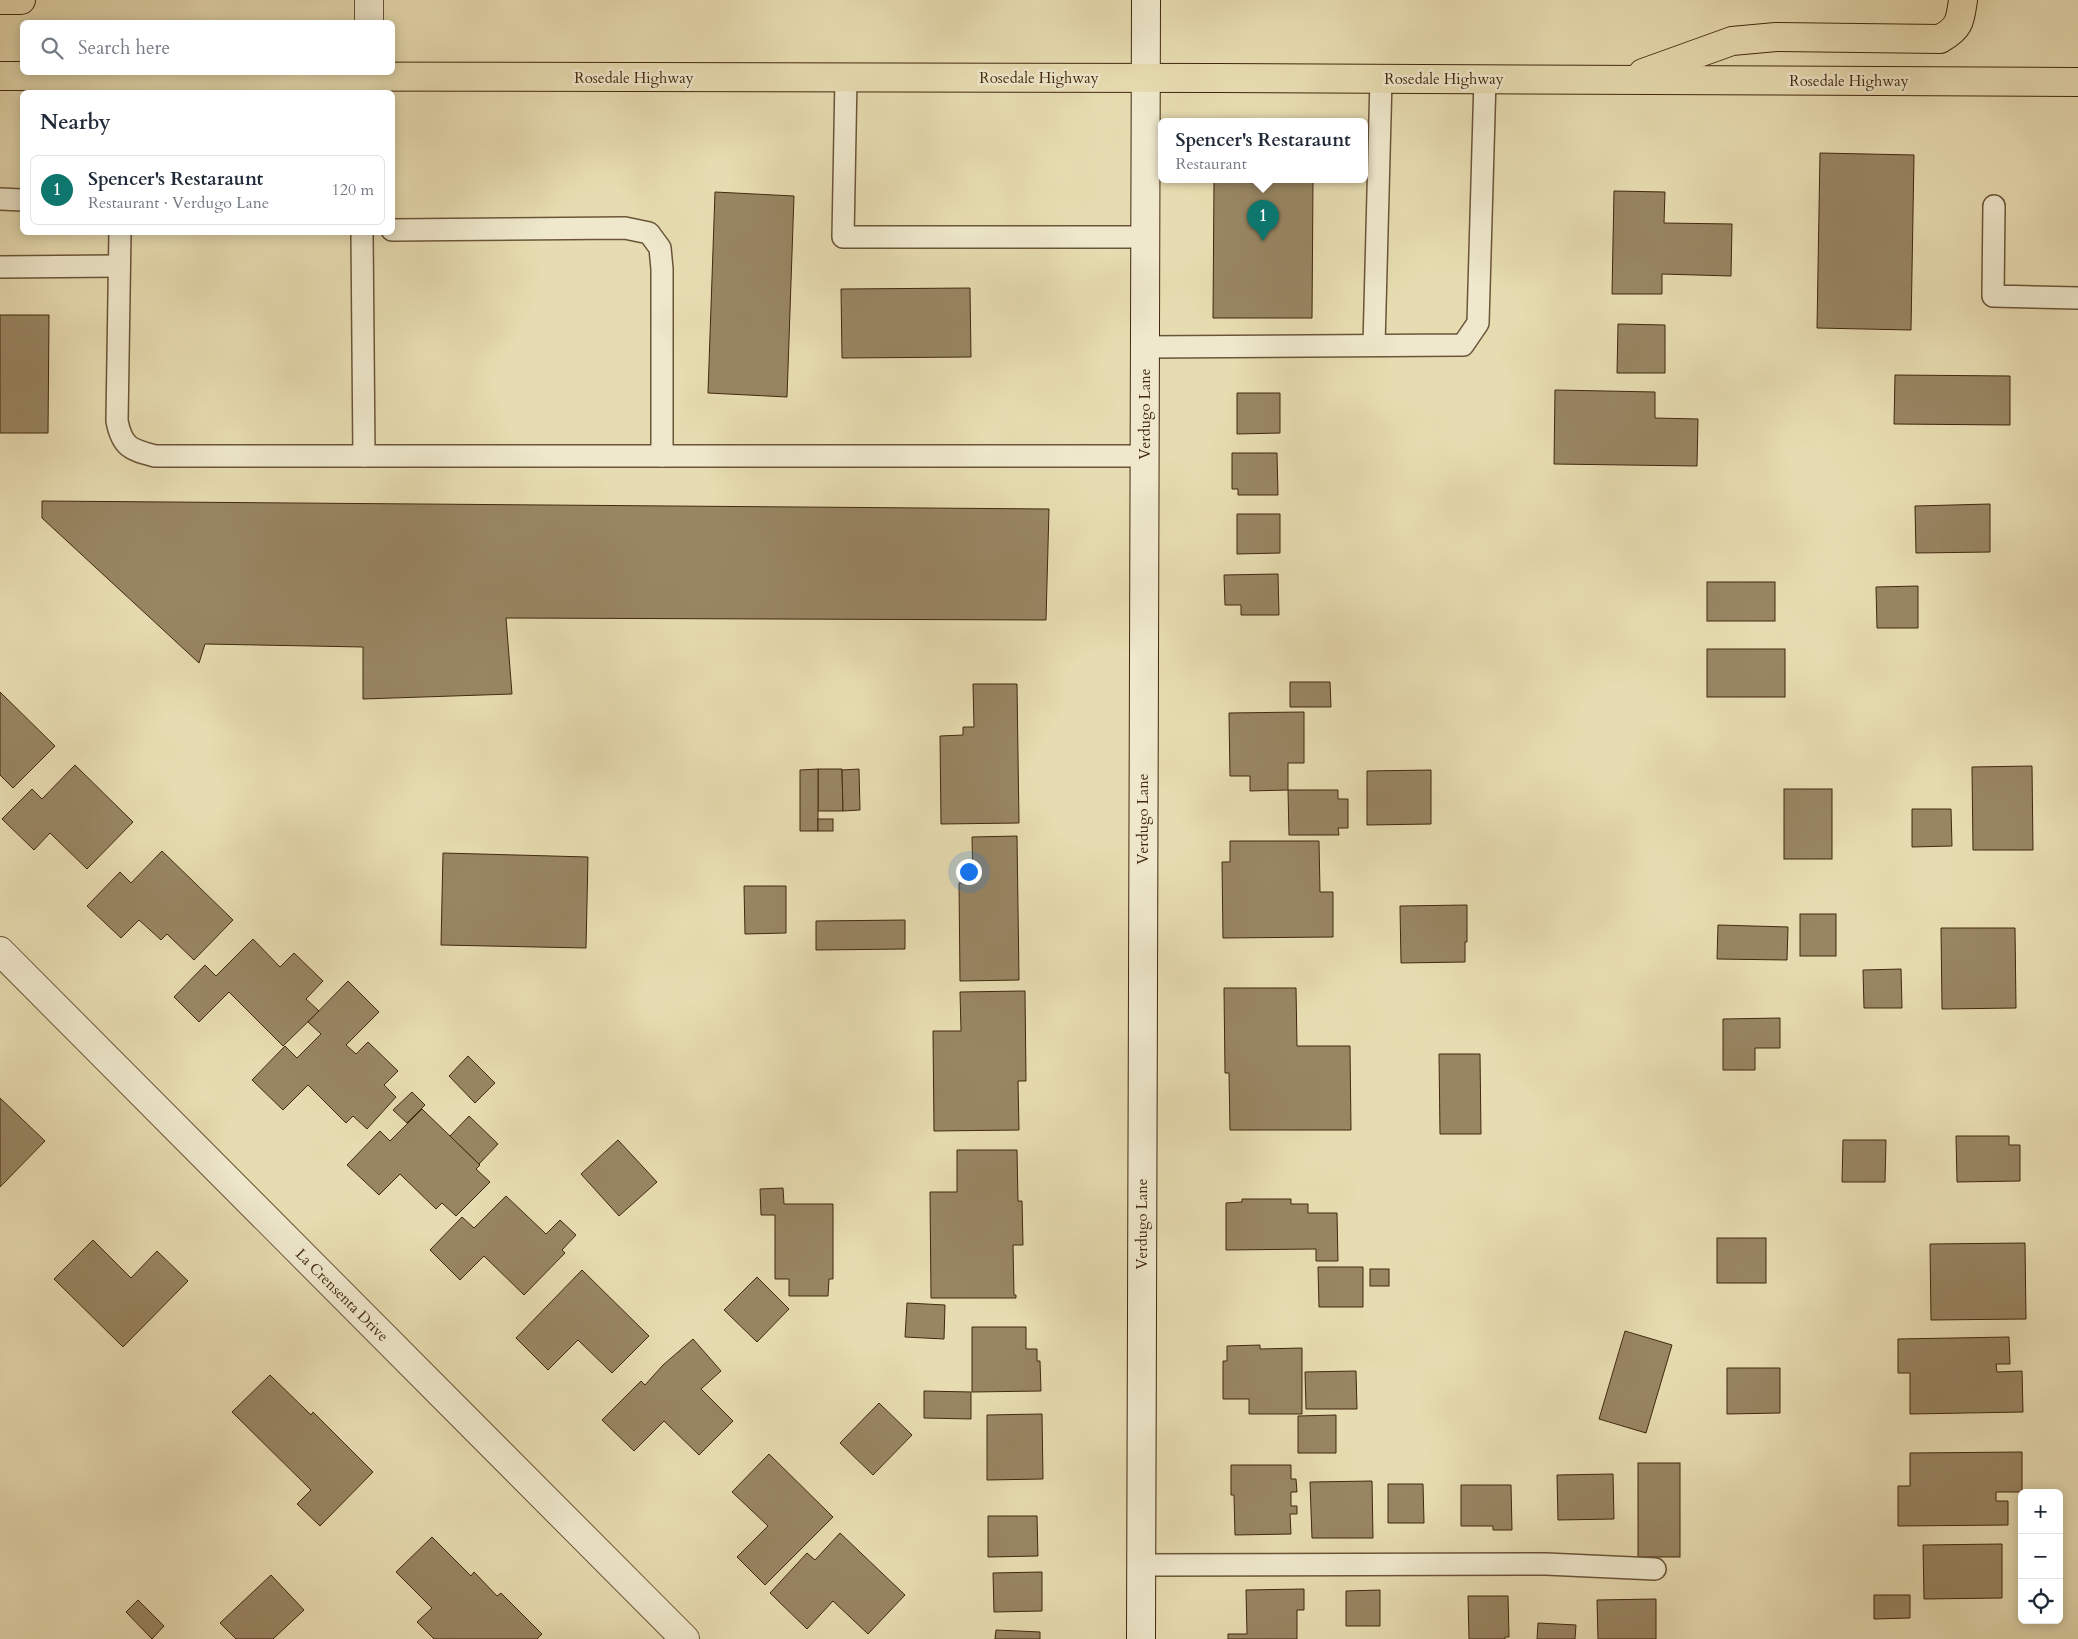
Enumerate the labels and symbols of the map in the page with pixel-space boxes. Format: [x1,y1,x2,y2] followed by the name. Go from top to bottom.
[574,68,694,88] street label: Rosedale Highway
[979,68,1099,88] street label: Rosedale Highway
[1384,69,1504,89] street label: Rosedale Highway
[1789,71,1909,91] street label: Rosedale Highway
[1247,200,1279,241] pin: 1
[1135,368,1155,459] street label: Verdugo Lane
[1133,773,1153,864] street label: Verdugo Lane
[956,859,982,885] your location
[1132,1178,1152,1269] street label: Verdugo Lane
[291,1244,393,1346] street label: La Crensenta Drive

